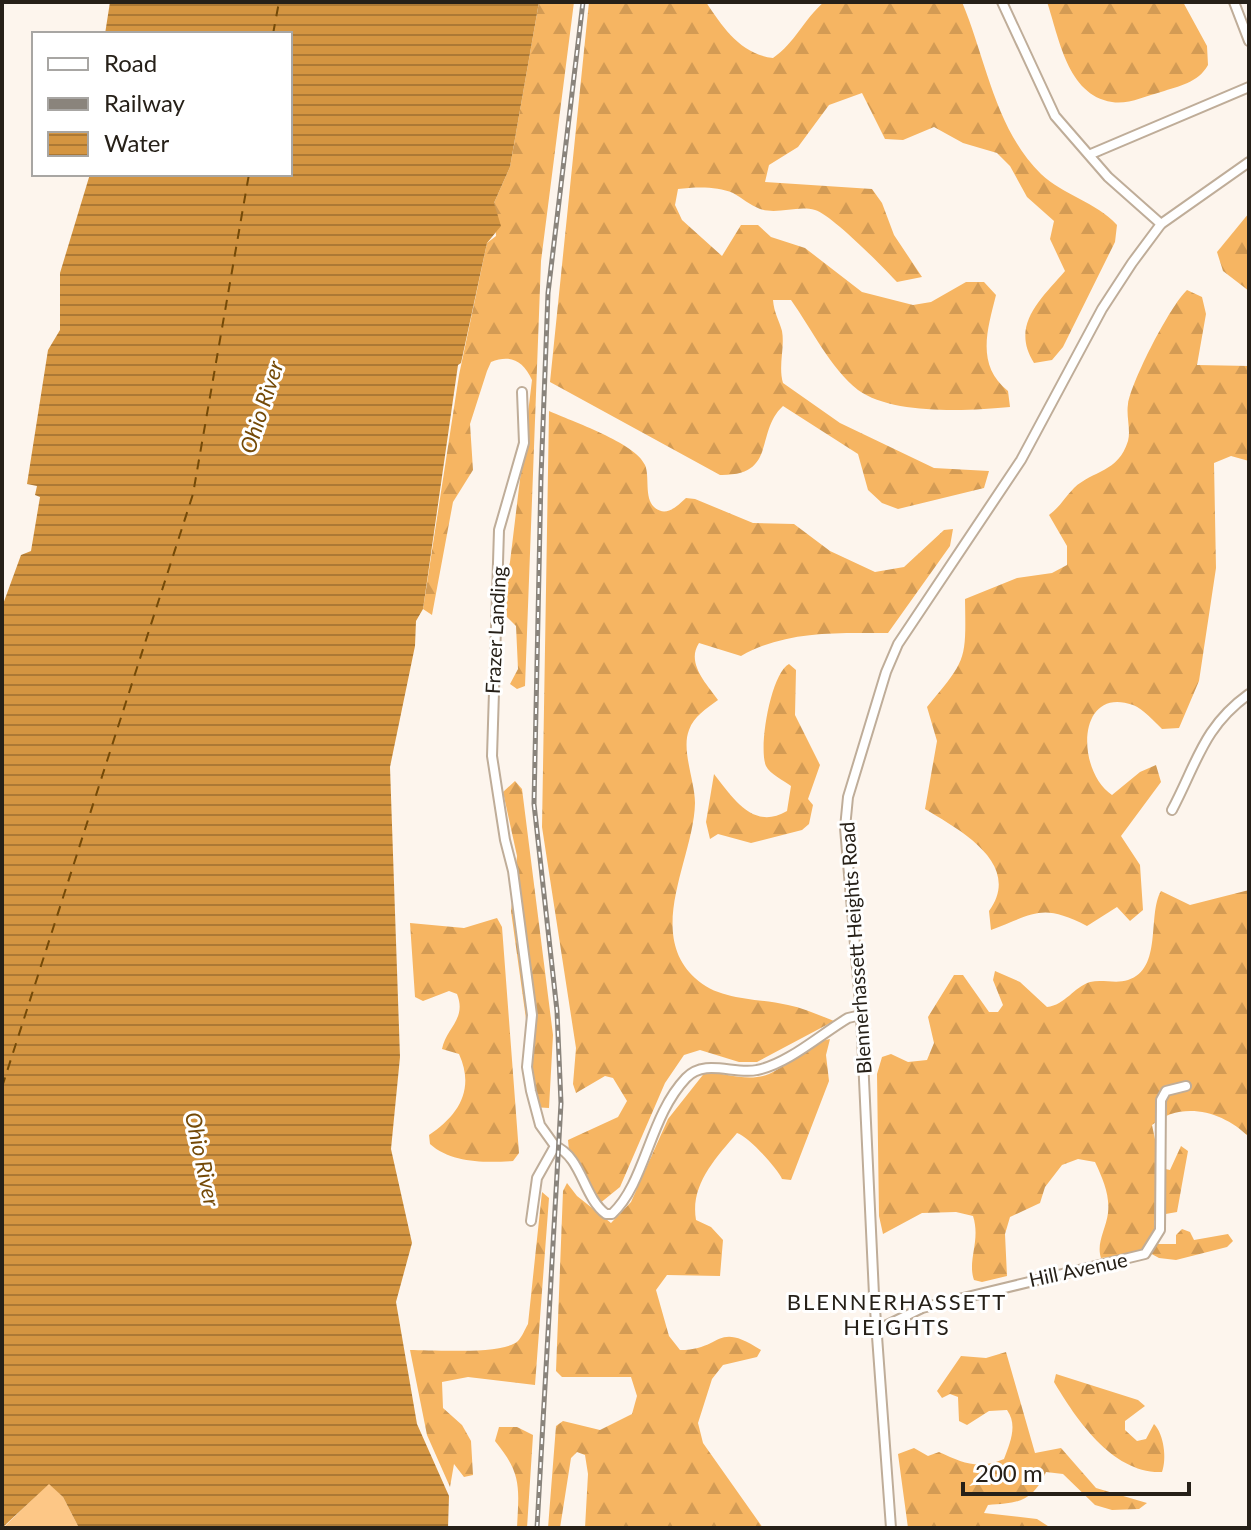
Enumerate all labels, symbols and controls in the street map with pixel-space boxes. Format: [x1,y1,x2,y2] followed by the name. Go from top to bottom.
[32,32,292,176] legend
[104,48,157,77] text: Road
[104,88,186,117] text: Railway
[104,128,169,157] text: Water
[233,357,289,457] water label: Ohio River
[480,566,510,694] street label: Frazer Landing
[834,821,876,1075] street label: Blennerhassett Heights Road
[180,1109,226,1209] water label: Ohio River
[1027,1247,1129,1291] street label: Hill Avenue
[787,1288,1007,1340] district label: BLENNERHASSETT HEIGHTS
[963,1446,1189,1496] scale bar
[975,1458,1043,1487] text: 200 m

